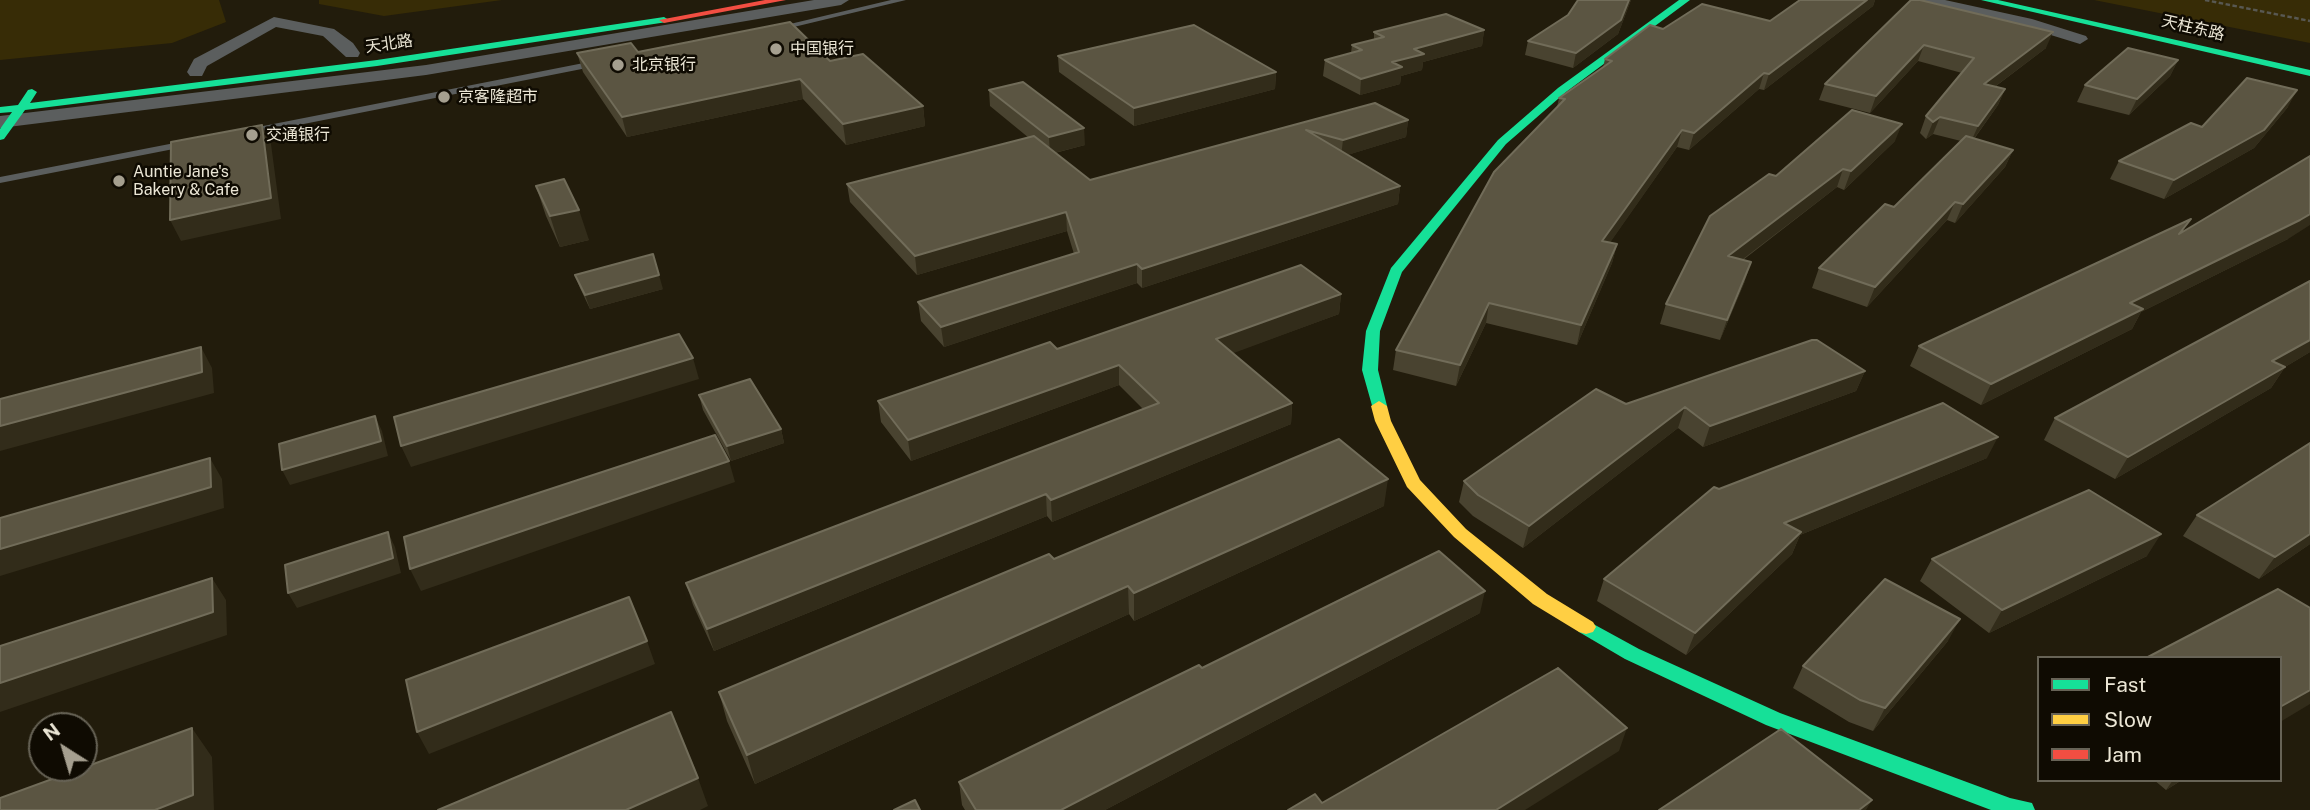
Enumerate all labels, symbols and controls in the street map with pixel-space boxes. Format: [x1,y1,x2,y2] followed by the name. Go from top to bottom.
[2160,11,2226,45] street label: 天柱东路
[364,31,414,57] street label: 天北路
[790,39,854,59] place label: 中国银行
[768,41,784,57] marker: 中国银行
[632,55,696,75] place label: 北京银行
[610,57,626,73] marker: 北京银行
[458,87,538,107] place label: 京客隆超市
[436,89,452,105] marker: 京客隆超市
[266,125,330,145] place label: 交通银行
[244,127,260,143] marker: 交通银行
[133,162,239,200] place label: Auntie Jane's Bakery & Cafe
[111,173,127,189] marker: Auntie Jane's Bakery & Cafe
[2037,656,2282,782] legend
[2104,672,2146,697] text: Fast
[2104,707,2152,732] text: Slow
[28,712,98,782] north arrow
[39,719,64,745] text: N
[2104,742,2142,767] text: Jam

